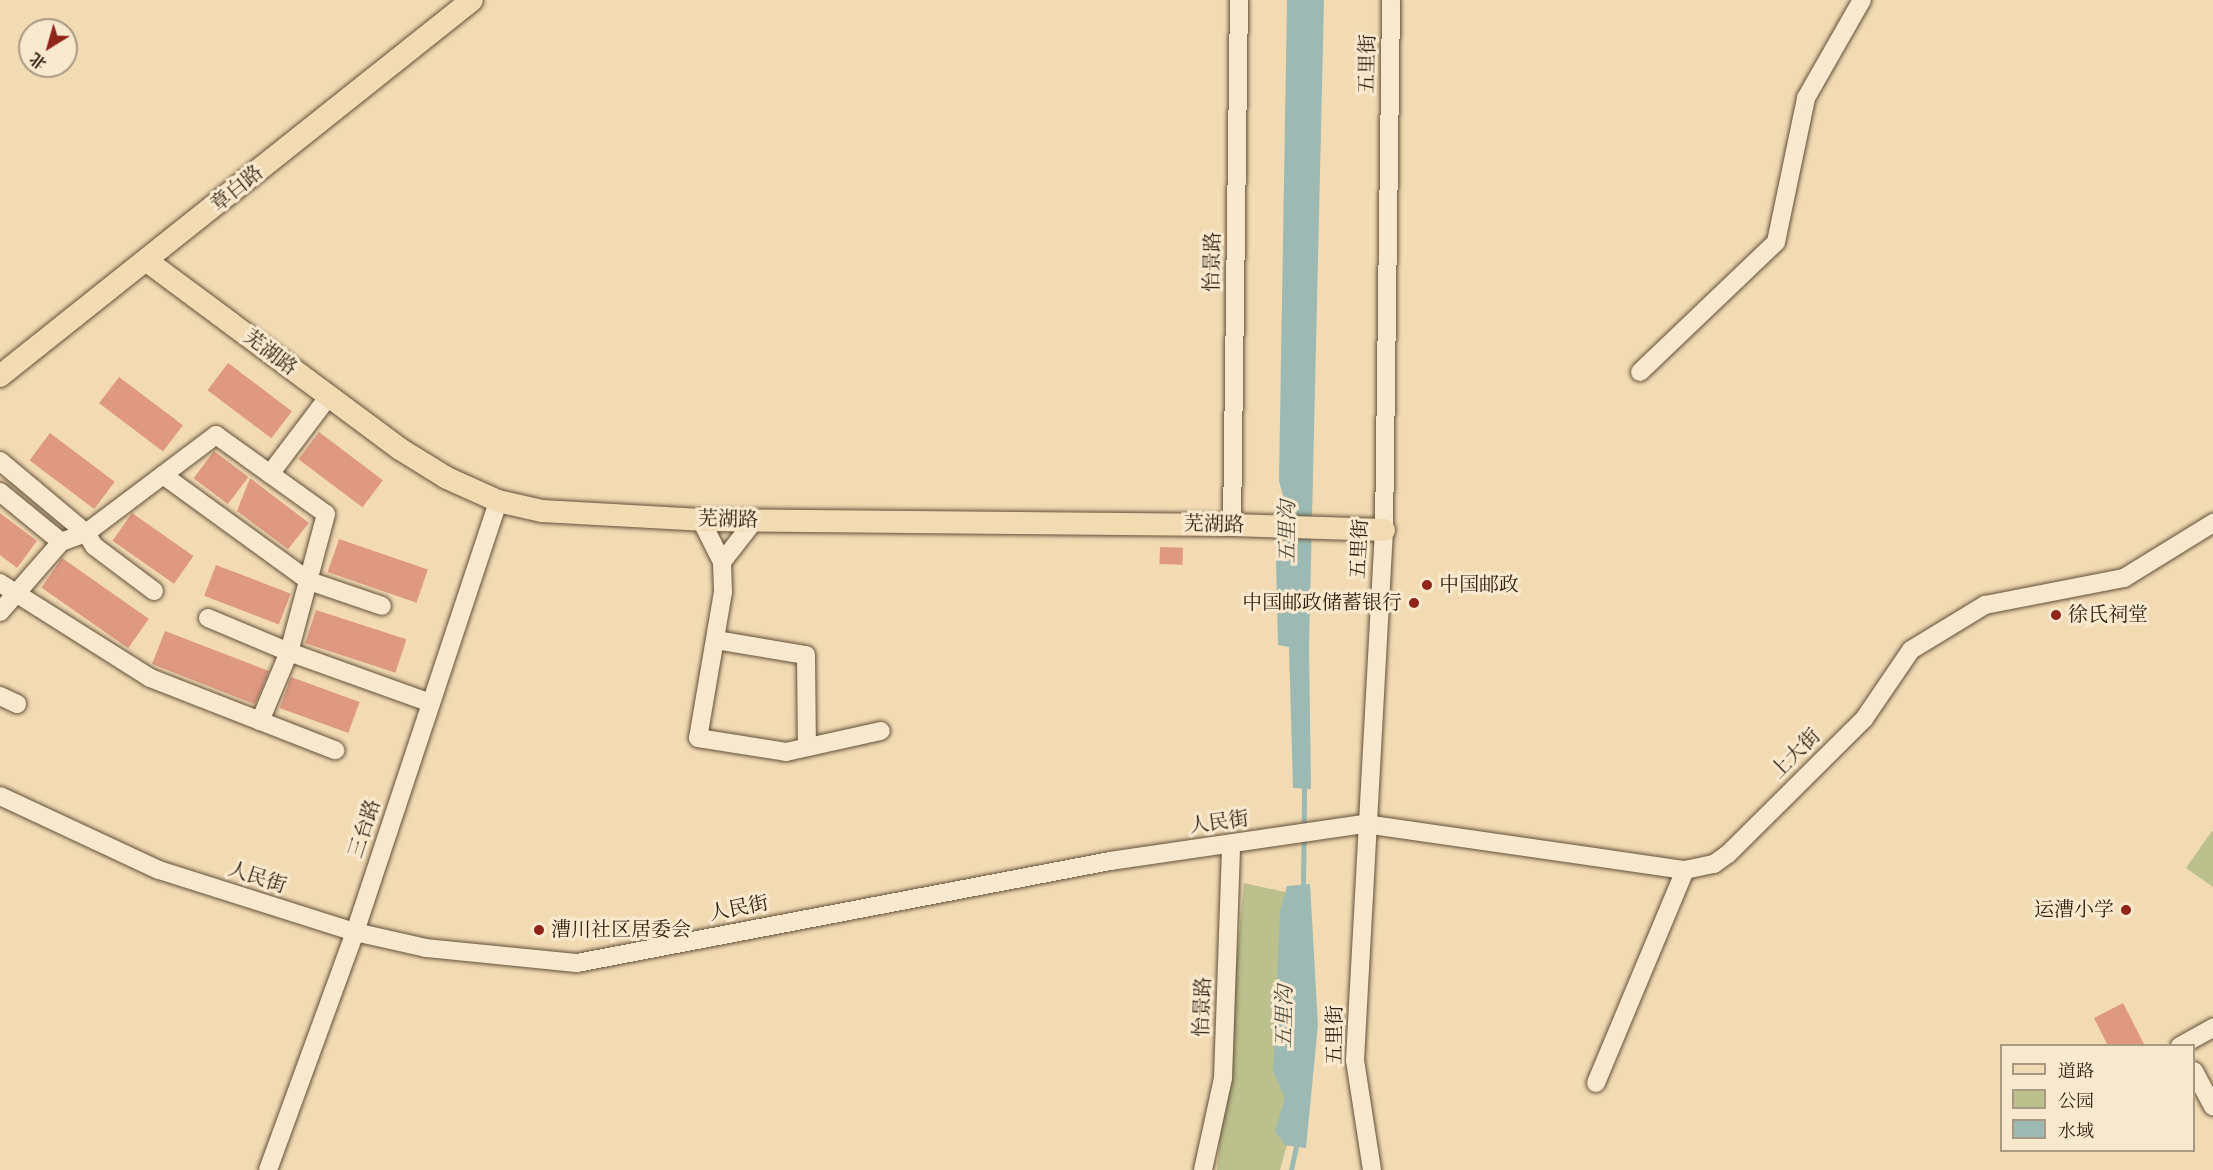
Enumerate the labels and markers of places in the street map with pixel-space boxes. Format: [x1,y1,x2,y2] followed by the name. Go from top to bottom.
[1439,573,1519,597] place label: 中国邮政
[1420,578,1434,592] marker: 中国邮政
[1242,591,1402,615] place label: 中国邮政储蓄银行
[1407,596,1421,610] marker: 中国邮政储蓄银行
[2068,603,2148,627] place label: 徐氏祠堂
[2049,608,2063,622] marker: 徐氏祠堂
[2034,898,2114,922] place label: 运漕小学
[2119,903,2133,917] marker: 运漕小学
[551,918,691,942] place label: 漕川社区居委会
[532,923,546,937] marker: 漕川社区居委会

